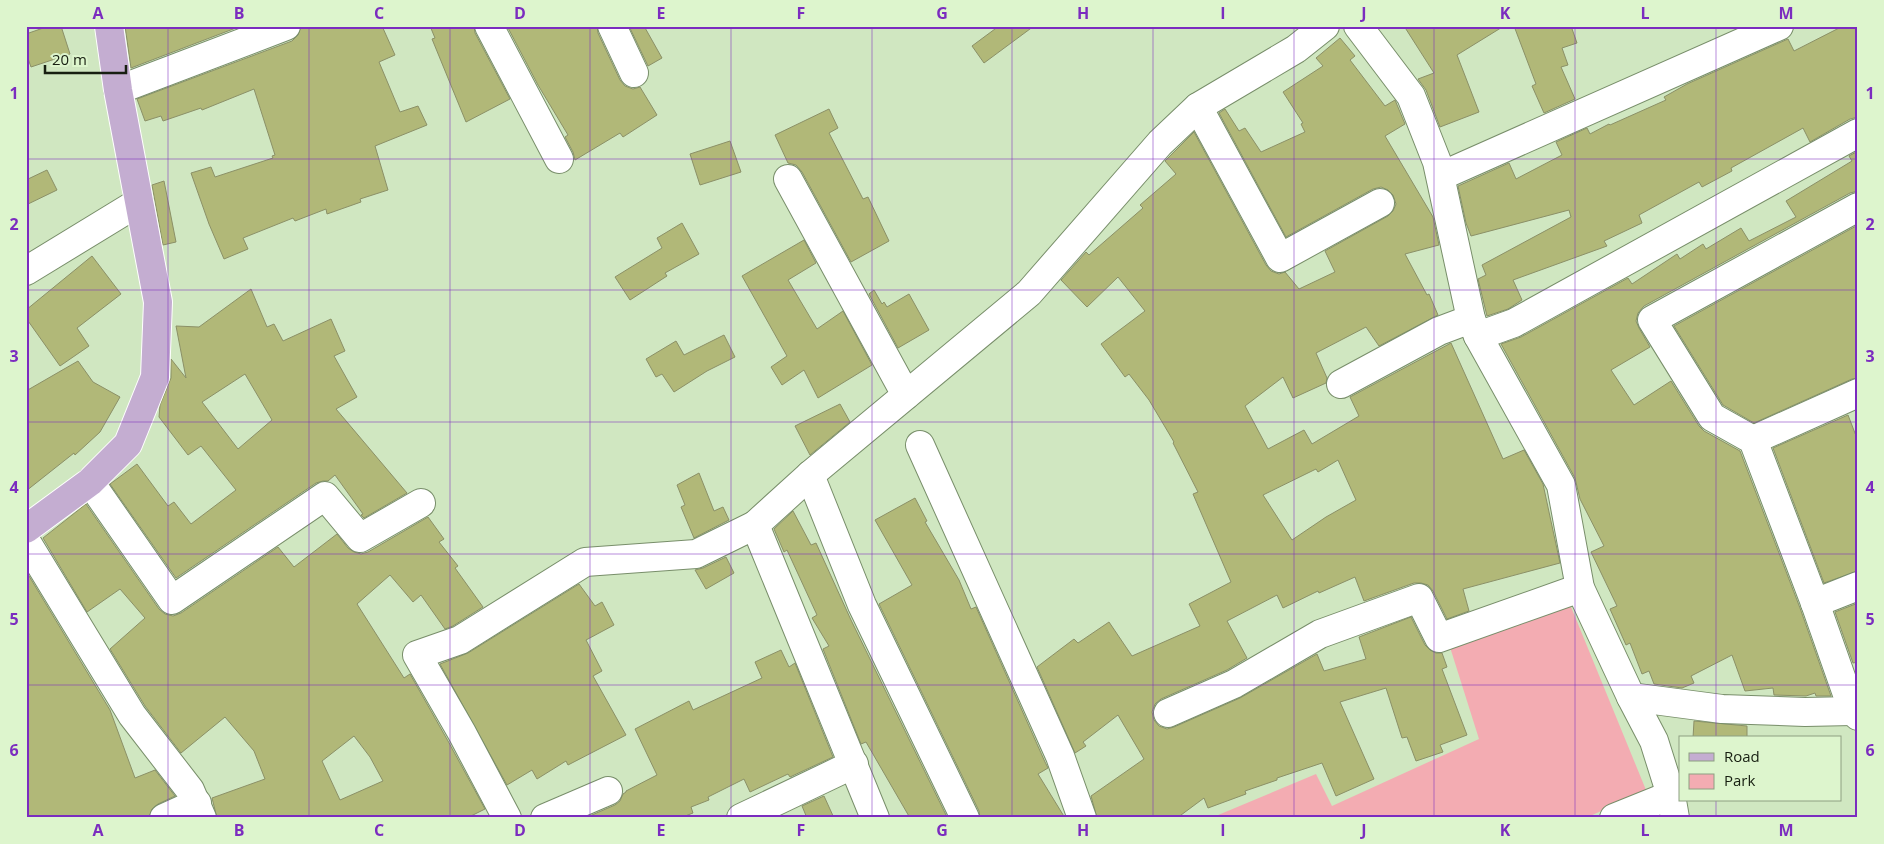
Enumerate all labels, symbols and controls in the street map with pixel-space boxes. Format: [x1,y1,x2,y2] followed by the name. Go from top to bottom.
[92,2,104,24] text: A
[234,2,244,24] text: B
[374,2,384,24] text: C
[514,2,526,24] text: D
[657,2,666,24] text: E
[797,2,805,24] text: F
[936,2,948,24] text: G
[1077,2,1089,24] text: H
[1220,2,1226,24] text: I
[1359,2,1367,24] text: J
[1500,2,1511,24] text: K
[1640,2,1650,24] text: L
[1778,2,1794,24] text: M
[45,42,126,74] scale bar
[52,49,87,69] text: 20 m
[9,82,19,104] text: 1
[1865,82,1875,104] text: 1
[9,213,19,235] text: 2
[1865,213,1875,235] text: 2
[9,345,19,367] text: 3
[1865,345,1875,367] text: 3
[9,476,19,498] text: 4
[1865,476,1875,498] text: 4
[9,608,19,630] text: 5
[1865,608,1875,630] text: 5
[1679,736,1842,802] legend
[9,739,19,761] text: 6
[1865,739,1875,761] text: 6
[1724,746,1760,766] text: Road
[1724,770,1755,790] text: Park
[92,819,104,841] text: A
[234,819,244,841] text: B
[374,819,384,841] text: C
[514,819,526,841] text: D
[657,819,666,841] text: E
[797,819,805,841] text: F
[936,819,948,841] text: G
[1077,819,1089,841] text: H
[1220,819,1226,841] text: I
[1359,819,1367,841] text: J
[1500,819,1511,841] text: K
[1640,819,1650,841] text: L
[1778,819,1794,841] text: M

